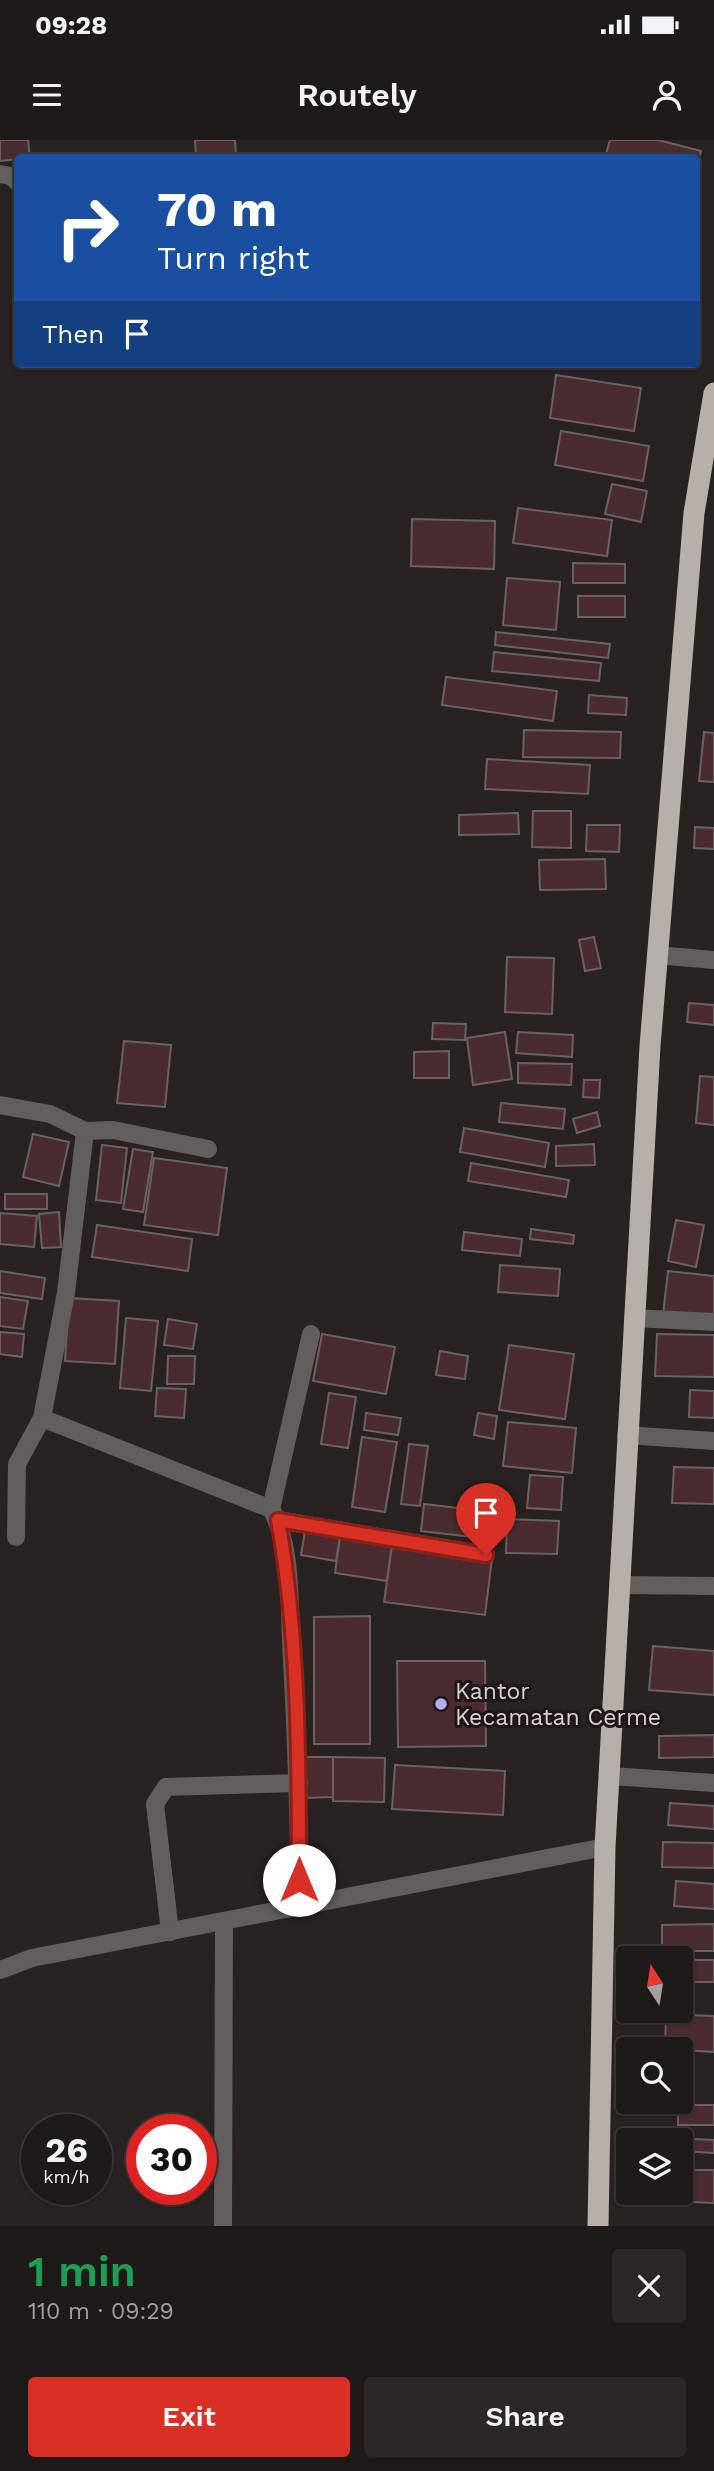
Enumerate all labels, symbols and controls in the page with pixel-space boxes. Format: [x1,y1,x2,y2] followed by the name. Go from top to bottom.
[35,10,107,40] text: 09:28
[28,76,66,114] icon: menu
[297,76,417,114] text: Routely
[648,76,686,114] icon: person
[157,180,277,238] text: 70 m
[42,182,133,273] icon: right
[157,239,309,277] text: Turn right
[118,315,156,353] icon: arrive
[42,319,104,349] text: Then
[456,1483,516,1555] pin
[467,1494,505,1532] icon: arrive
[455,1678,661,1731] place label: Kantor Kecamatan Cerme
[433,1696,449,1712] marker: Kantor Kecamatan Cerme
[262,1843,336,1917] position arrow
[616,1946,693,2023] north arrow
[616,1946,693,2205] map controls
[616,2037,693,2114] button: search
[126,2114,217,2205] speed limit sign: 30
[616,2128,693,2205] button: layers
[45,2129,88,2171] text: 26
[43,2166,90,2187] text: km/h
[28,2247,136,2296] text: 1 min
[612,2249,686,2323] button: close
[28,2298,174,2325] text: 110 m · 09:29
[28,2377,350,2457] button: Exit
[364,2377,686,2457] button: Share

